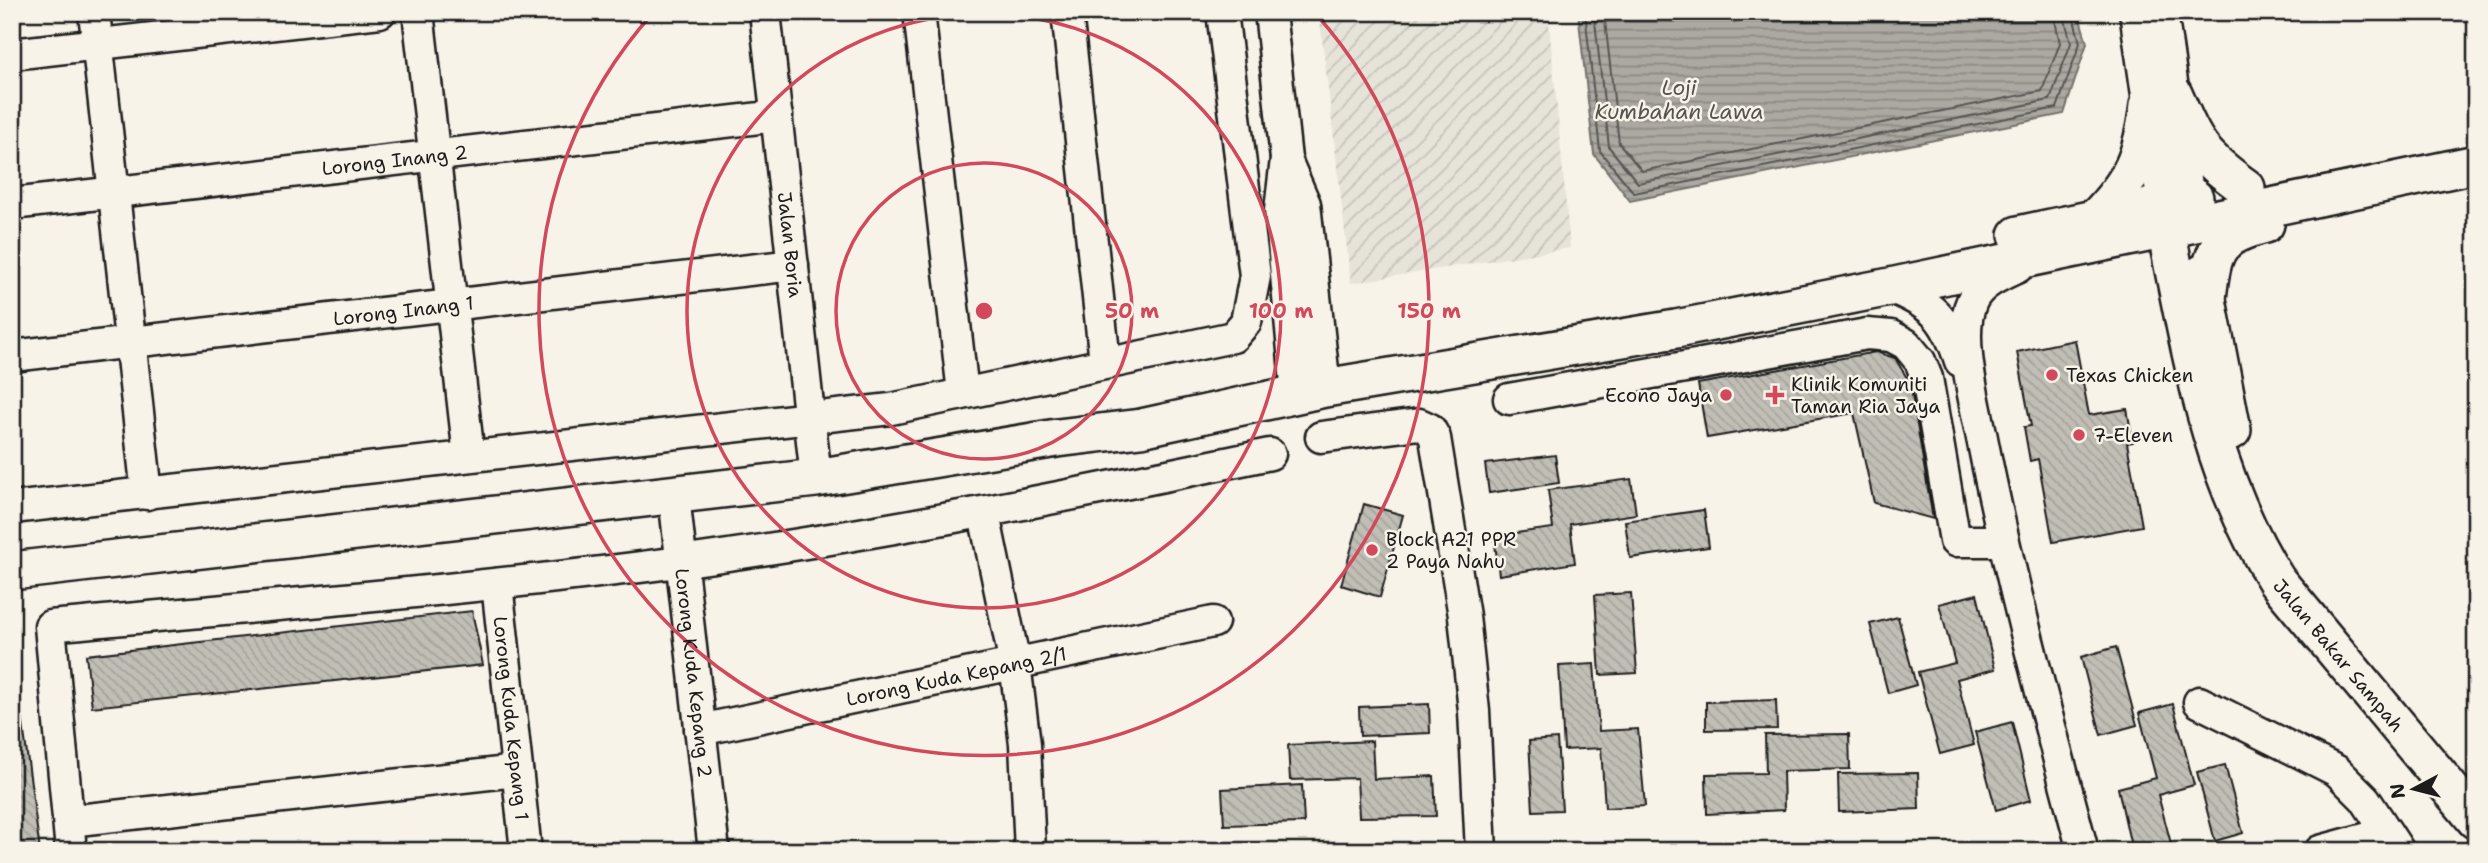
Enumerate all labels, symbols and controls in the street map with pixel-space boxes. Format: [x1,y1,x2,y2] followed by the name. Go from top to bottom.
[1594,74,1764,126] water label: Loji Kumbahan Lawa
[320,139,469,181] street label: Lorong Inang 2
[772,190,809,299] street label: Jalan Boria
[332,290,475,331] street label: Lorong Inang 1
[1105,297,1159,325] text: 50 m
[1249,297,1313,325] text: 100 m
[1397,297,1461,325] text: 150 m
[972,299,996,323] centre of rings
[2066,363,2193,388] place label: Texas Chicken
[2044,367,2060,383] marker: Texas Chicken
[1791,372,1940,419] place label: Klinik Komuniti Taman Ria Jaya
[1605,383,1712,408] place label: Econo Jaya
[1765,385,1785,405] marker: Klinik Komuniti Taman Ria Jaya
[1718,387,1734,403] marker: Econo Jaya
[2093,423,2173,448] place label: 7-Eleven
[2071,427,2087,443] marker: 7-Eleven
[1386,527,1516,574] place label: Block A21 PPR 2 Paya Nahu
[1364,542,1380,558] marker: Block A21 PPR 2 Paya Nahu
[670,567,718,779] street label: Lorong Kuda Kepang 2
[2268,573,2410,737] street label: Jalan Bakar Sampah
[488,615,535,822] street label: Lorong Kuda Kepang 1
[844,641,1069,711] street label: Lorong Kuda Kepang 2/1
[2380,754,2450,824] north arrow
[2384,782,2411,800] text: N

